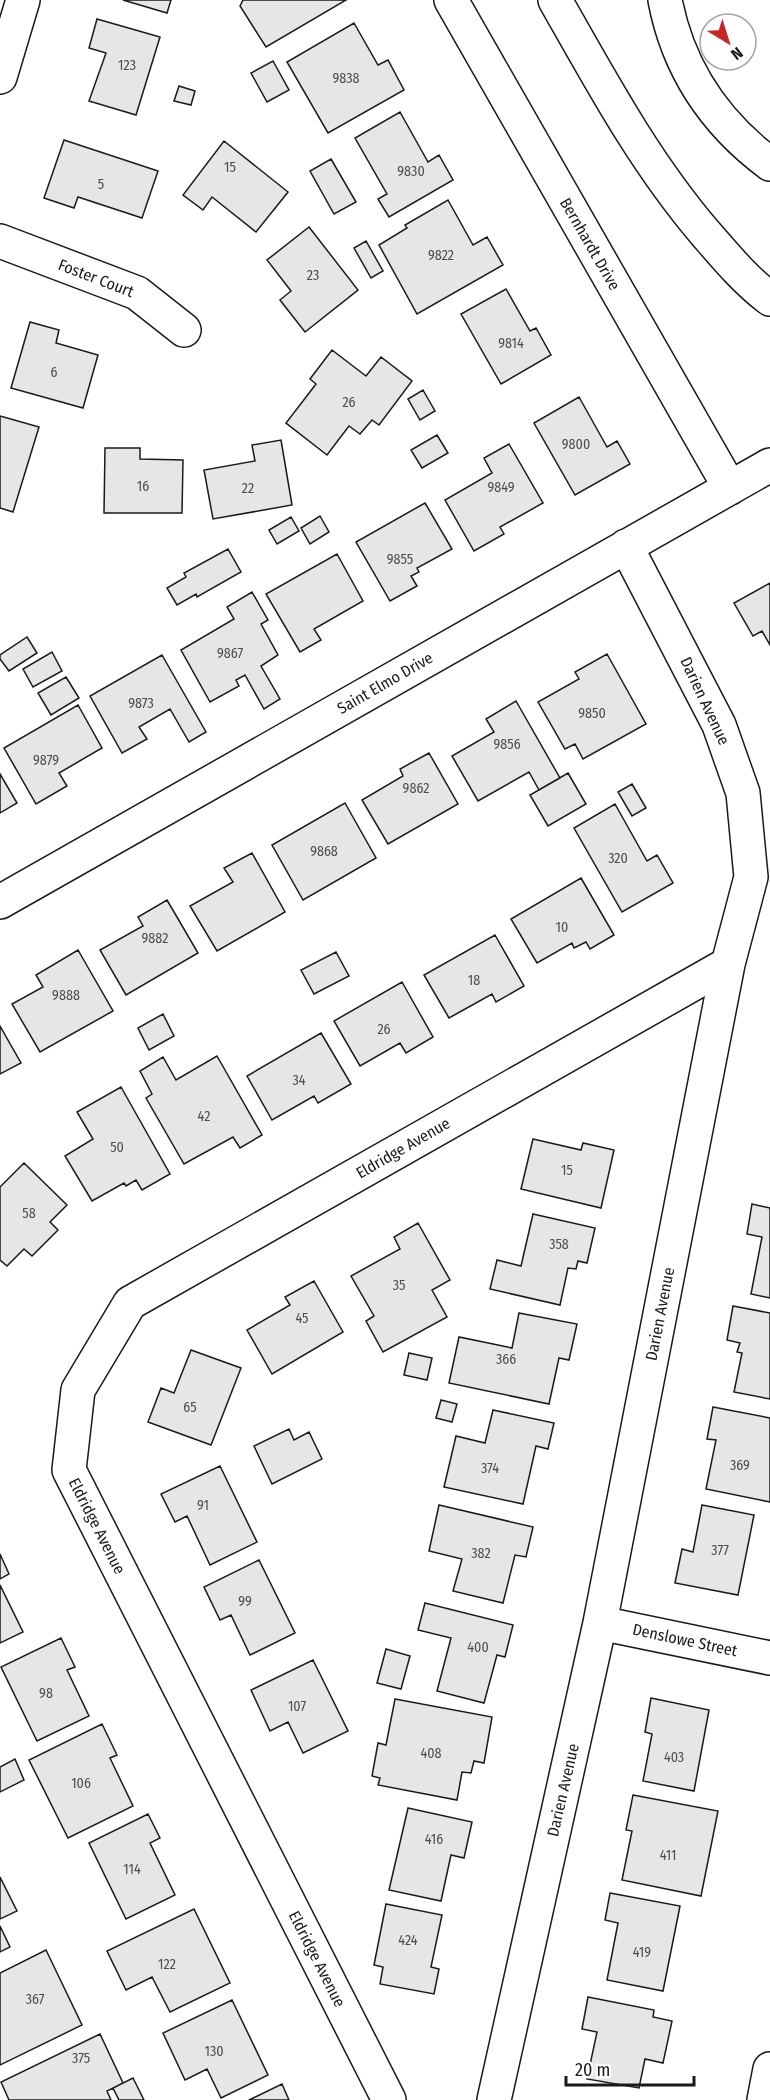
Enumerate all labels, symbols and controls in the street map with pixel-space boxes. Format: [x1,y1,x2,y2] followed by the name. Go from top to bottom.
[698,12,758,72] north arrow
[727,43,747,64] text: N
[118,57,136,74] house number: 123
[332,70,360,87] house number: 9838
[224,159,236,176] house number: 15
[397,163,425,180] house number: 9830
[98,176,104,193] house number: 5
[556,194,624,294] street label: Bernhardt Drive
[428,247,454,264] house number: 9822
[56,255,137,301] street label: Foster Court
[307,267,319,284] house number: 23
[498,335,524,352] house number: 9814
[51,364,58,381] house number: 6
[342,394,356,411] house number: 26
[562,436,590,453] house number: 9800
[137,478,149,495] house number: 16
[487,479,515,496] house number: 9849
[242,480,254,497] house number: 22
[387,551,413,568] house number: 9855
[217,645,243,662] house number: 9867
[334,648,436,718] street label: Saint Elmo Drive
[676,654,734,748] street label: Darien Avenue
[128,695,154,712] house number: 9873
[578,705,606,722] house number: 9850
[493,736,521,753] house number: 9856
[33,752,59,769] house number: 9879
[403,780,429,797] house number: 9862
[310,843,338,860] house number: 9868
[608,850,628,867] house number: 320
[556,919,568,936] house number: 10
[142,930,168,947] house number: 9882
[468,972,480,989] house number: 18
[52,987,80,1004] house number: 9888
[377,1021,391,1038] house number: 26
[292,1072,306,1089] house number: 34
[198,1108,210,1125] house number: 42
[353,1113,453,1183] street label: Eldridge Avenue
[110,1139,124,1156] house number: 50
[561,1162,573,1179] house number: 15
[22,1205,36,1222] house number: 58
[549,1236,569,1253] house number: 358
[642,1266,678,1362] street label: Darien Avenue
[393,1277,405,1294] house number: 35
[295,1310,309,1327] house number: 45
[496,1351,516,1368] house number: 366
[183,1399,197,1416] house number: 65
[730,1457,750,1474] house number: 369
[481,1460,499,1477] house number: 374
[65,1475,129,1577] street label: Eldridge Avenue
[197,1497,209,1514] house number: 91
[711,1542,729,1559] house number: 377
[471,1545,491,1562] house number: 382
[238,1593,252,1610] house number: 99
[631,1620,740,1661] street label: Denslowe Street
[467,1639,489,1656] house number: 400
[39,1685,53,1702] house number: 98
[288,1698,306,1715] house number: 107
[543,1742,583,1838] street label: Darien Avenue
[420,1745,442,1762] house number: 408
[664,1749,684,1766] house number: 403
[71,1775,91,1792] house number: 106
[425,1831,443,1848] house number: 416
[660,1847,676,1864] house number: 411
[123,1861,141,1878] house number: 114
[285,1908,349,2010] street label: Eldridge Avenue
[398,1932,418,1949] house number: 424
[633,1944,651,1961] house number: 419
[158,1956,176,1973] house number: 122
[26,1991,45,2008] house number: 367
[204,2043,224,2060] house number: 130
[566,2049,694,2087] scale bar
[72,2050,90,2067] house number: 375
[575,2059,610,2081] text: 20 m

